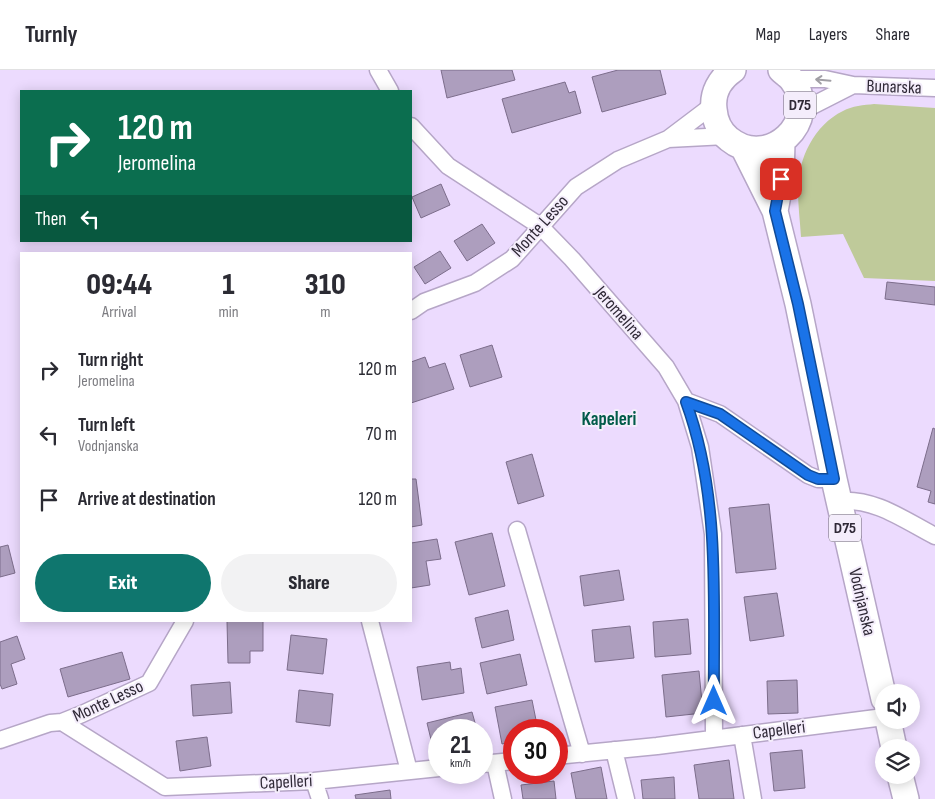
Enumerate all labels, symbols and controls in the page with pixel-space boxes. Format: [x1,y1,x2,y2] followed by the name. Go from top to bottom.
[25,20,78,49] text: Turnly
[756,24,781,45] text: Map
[809,24,848,45] text: Layers
[876,24,910,45] text: Share
[815,75,831,84] one-way arrow
[866,76,922,98] street label: Bunarska
[784,92,816,118] road number: D75
[118,107,193,150] text: 120 m
[35,110,100,175] icon: right
[118,150,196,177] text: Jeromelina
[760,158,802,200] pin
[767,165,795,193] icon: arrive
[507,191,573,261] street label: Monte Lesso
[76,205,104,233] icon: left
[35,208,66,231] text: Then
[86,267,152,303] text: 09:44
[222,267,235,303] text: 1
[305,267,346,303] text: 310
[589,281,648,344] street label: Jeromelina
[102,303,136,322] text: Arrival
[218,303,239,322] text: min
[320,303,330,322] text: m
[78,349,143,372] text: Turn right
[35,356,63,384] icon: right
[359,358,397,381] text: 120 m
[78,372,135,391] text: Jeromelina
[582,408,637,431] district label: Kapeleri
[78,414,135,437] text: Turn left
[35,421,63,449] icon: left
[366,423,397,446] text: 70 m
[78,437,139,456] text: Vodnjanska
[35,486,63,514] icon: arrive
[78,488,216,511] text: Arrive at destination
[359,488,397,511] text: 120 m
[829,514,861,542] road number: D75
[35,554,211,612] button: Exit
[221,554,397,612] button: Share
[844,566,880,638] street label: Vodnjanska
[687,674,739,726] position arrow
[69,676,147,726] street label: Monte Lesso
[875,684,920,784] map controls
[875,684,920,729] button: sound
[752,716,806,744] street label: Capelleri
[503,719,568,784] speed limit sign: 30
[450,730,471,761] text: 21
[875,739,920,784] button: layers
[450,756,471,771] text: km/h
[259,770,313,794] street label: Capelleri

